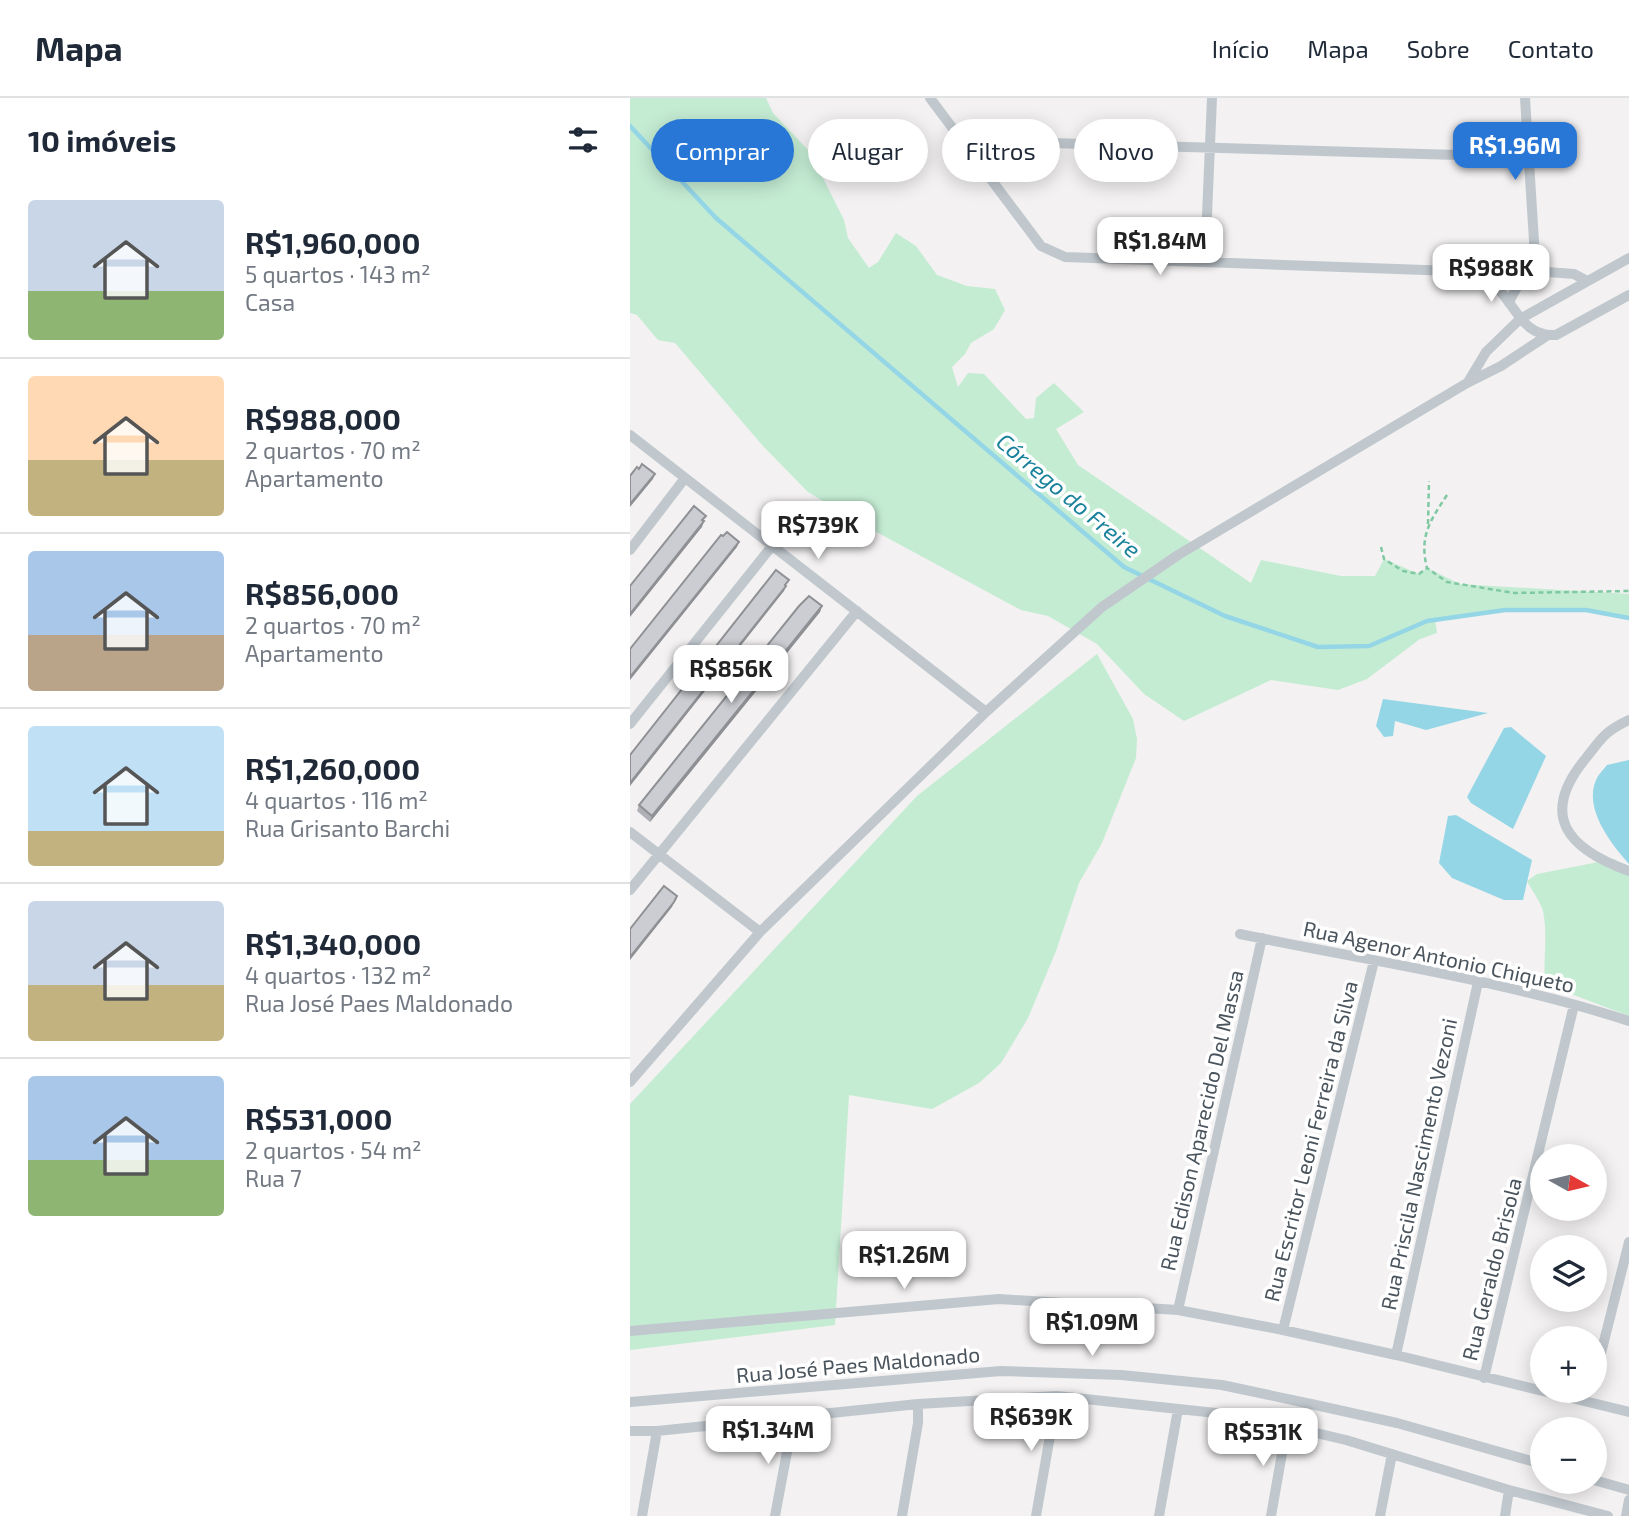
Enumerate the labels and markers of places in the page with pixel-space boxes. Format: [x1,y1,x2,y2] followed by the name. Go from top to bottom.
[1450,122,1580,182] pin: R$1.96M
[1095,218,1225,277] pin: R$1.84M
[1434,244,1548,304] pin: R$988K
[761,502,875,561] pin: R$739K
[674,646,788,705] pin: R$856K
[839,1232,969,1291] pin: R$1.26M
[1027,1298,1157,1358] pin: R$1.09M
[974,1394,1088,1453] pin: R$639K
[703,1406,833,1466] pin: R$1.34M
[1206,1408,1320,1468] pin: R$531K

